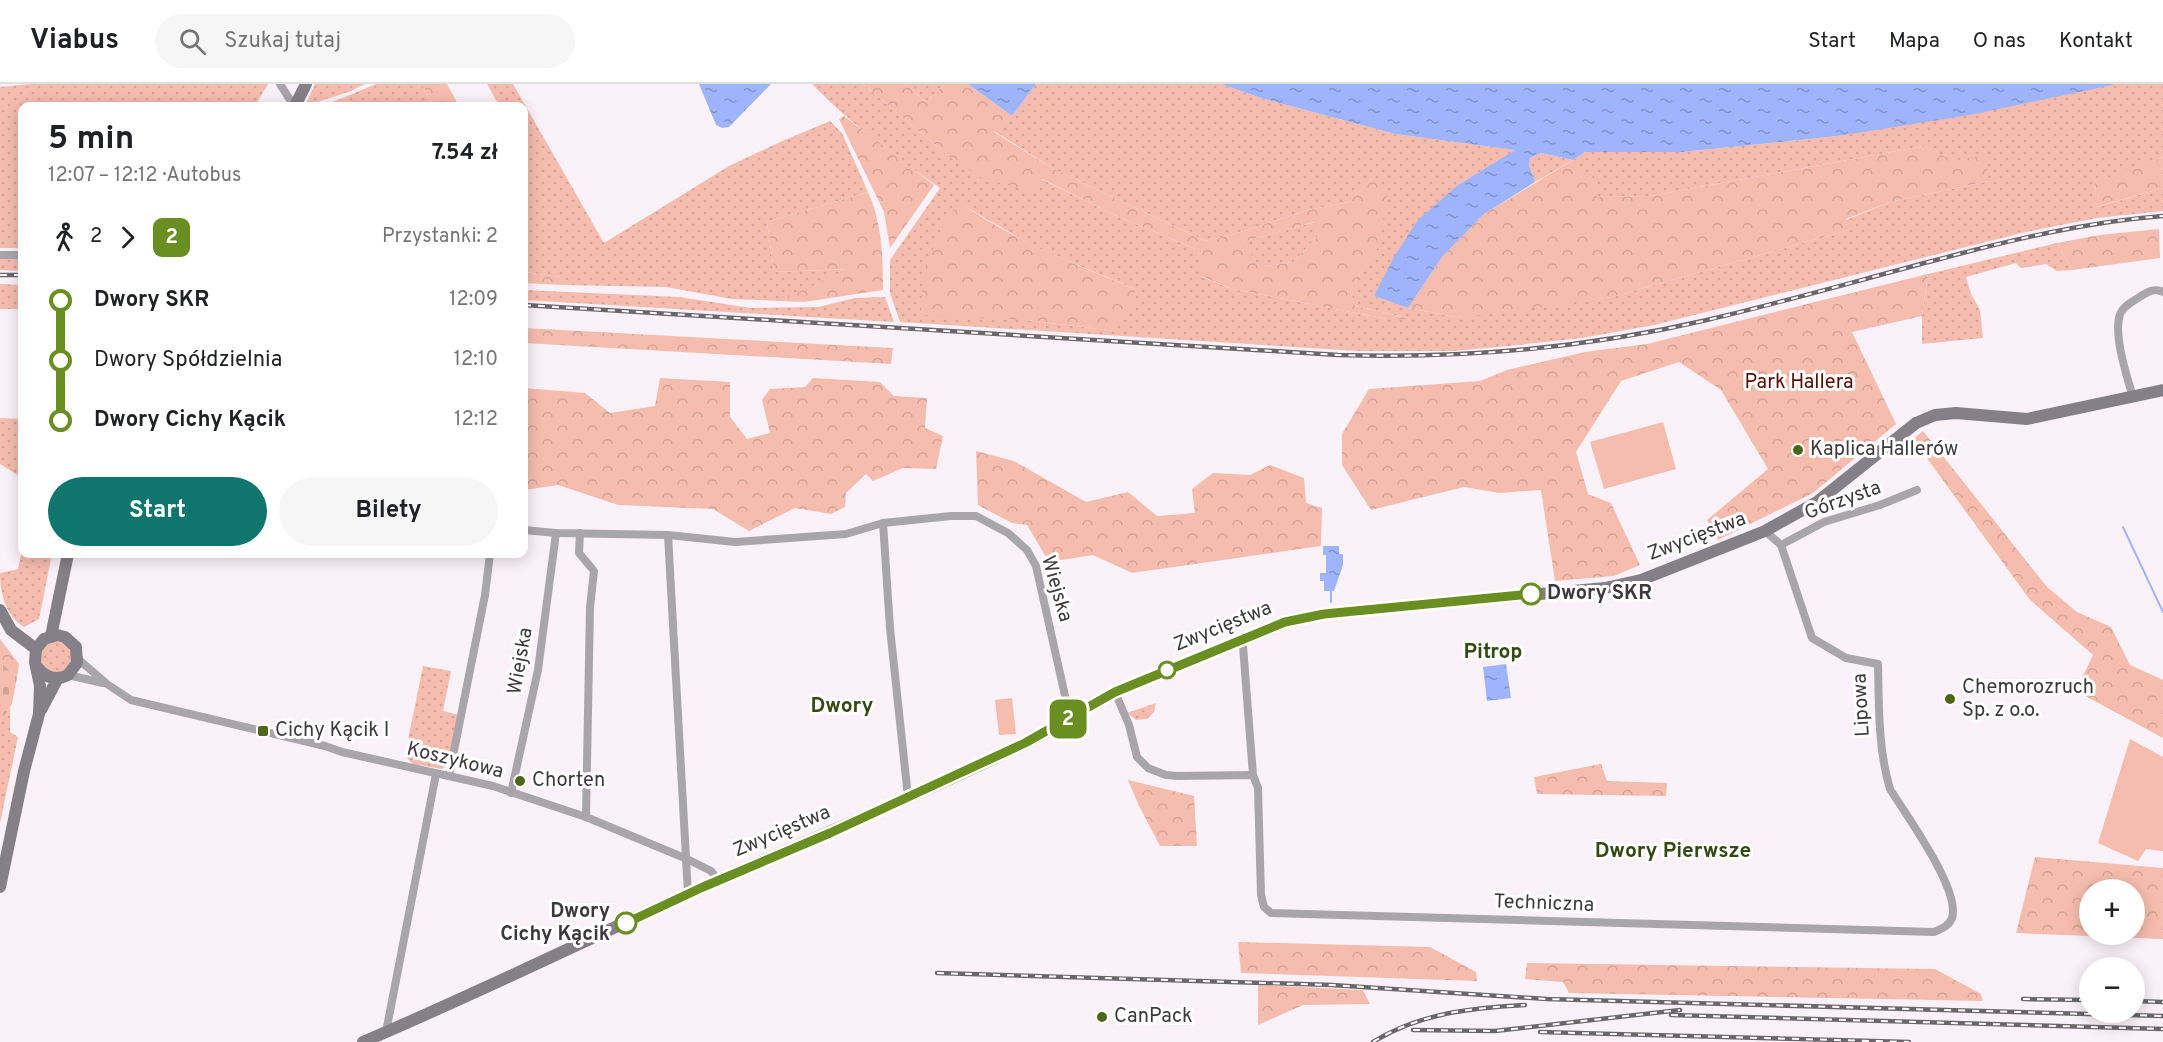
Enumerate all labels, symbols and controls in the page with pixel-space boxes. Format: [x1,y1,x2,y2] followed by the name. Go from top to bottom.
[155,14,575,68] search box
[30,23,119,59] text: Viabus
[176,25,209,58] icon: search
[224,28,341,55] text: Szukaj tutaj
[1808,28,1856,55] text: Start
[1889,28,1940,55] text: Mapa
[1973,28,2026,55] text: O nas
[2059,28,2133,55] text: Kontakt
[48,119,134,161] text: 5 min
[432,140,498,167] text: 7.54 zł
[48,163,241,189] text: 12:07 – 12:12 · Autobus
[48,221,81,254] icon: walk
[111,221,144,254] icon: forward
[90,224,102,250] text: 2
[165,224,178,251] text: 2
[382,224,498,250] text: Przystanki: 2
[94,287,209,314] text: Dwory SKR
[449,287,498,313] text: 12:09
[94,347,282,374] text: Dwory Spółdzielnia
[454,347,498,373] text: 12:10
[1744,370,1854,396] park label: Park Hallera
[94,407,286,434] text: Dwory Cichy Kącik
[454,407,498,433] text: 12:12
[1810,437,1958,463] place label: Kaplica Hallerów
[1791,443,1805,457] marker: Kaplica Hallerów
[1801,475,1885,527] street label: Górzysta
[48,477,267,546] button: Start
[279,477,498,546] button: Bilety
[1644,506,1750,568] street label: Zwycięstwa
[1034,553,1078,625] street label: Wiejska
[1547,581,1652,607] place label: Dwory SKR
[1520,583,1542,605] marker: Dwory SKR
[1170,596,1276,658] street label: Zwycięstwa
[502,625,540,697] street label: Wiejska
[1464,639,1522,666] district label: Pitrop
[1158,661,1176,679] unlabelled marker
[1847,673,1877,737] street label: Lipowa
[1962,675,2094,724] place label: Chemorozruch Sp. z o.o.
[1943,692,1957,706] marker: Chemorozruch Sp. z o.o.
[811,693,873,720] district label: Dwory
[1048,700,1088,738] line badge: 2
[1062,706,1074,733] text: 2
[275,718,389,744] place label: Cichy Kącik I
[256,724,270,738] marker: Cichy Kącik I
[404,736,506,786] street label: Koszykowa
[532,768,605,794] place label: Chorten
[513,774,527,788] marker: Chorten
[729,800,835,864] street label: Zwycięstwa
[1595,838,1751,865] district label: Dwory Pierwsze
[2079,879,2145,1023] map controls
[2079,879,2145,945] button: +
[1493,889,1595,919] street label: Techniczna
[500,899,610,948] place label: Dwory Cichy Kącik
[615,912,637,934] marker: Dwory Cichy Kącik
[2079,957,2145,1023] button: −
[1114,1004,1193,1030] place label: CanPack
[1095,1010,1109,1024] marker: CanPack

